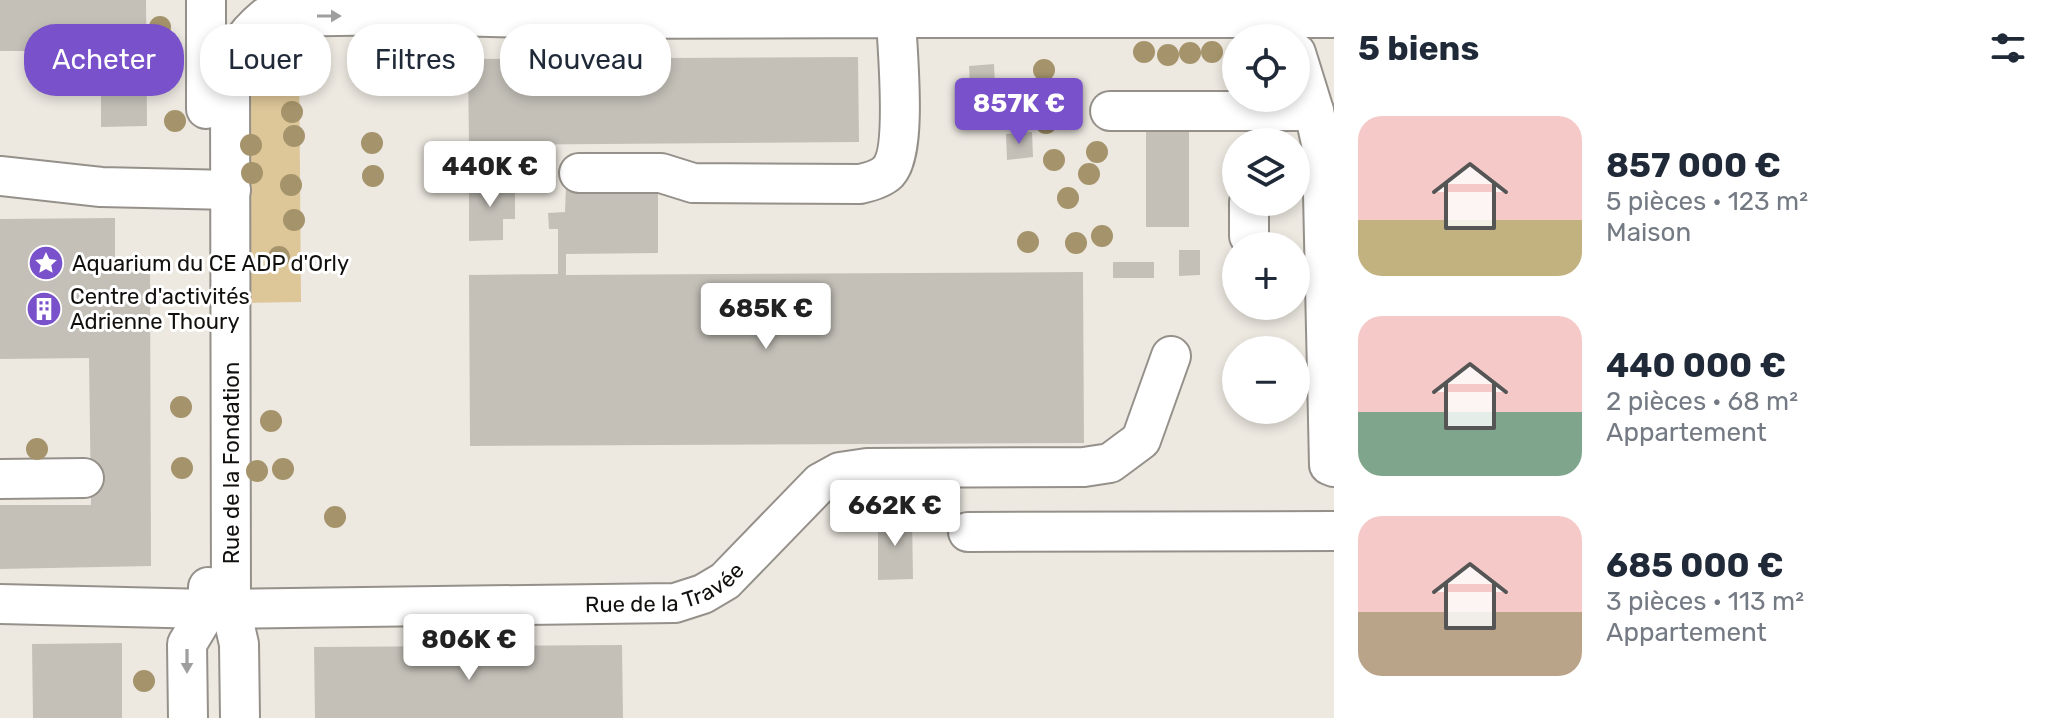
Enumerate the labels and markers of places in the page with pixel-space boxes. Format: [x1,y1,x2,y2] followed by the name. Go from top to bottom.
[954,78,1084,146] pin: 857K €
[425,141,555,209] pin: 440K €
[27,244,65,282] place icon: Aquarium du CE ADP d'Orly
[72,250,349,277] place label: Aquarium du CE ADP d'Orly
[70,283,250,335] place label: Centre d'activités Adrienne Thoury
[701,283,831,351] pin: 685K €
[25,290,63,328] building icon: Centre d'activités Adrienne Thoury
[830,480,960,548] pin: 662K €
[404,614,534,682] pin: 806K €

